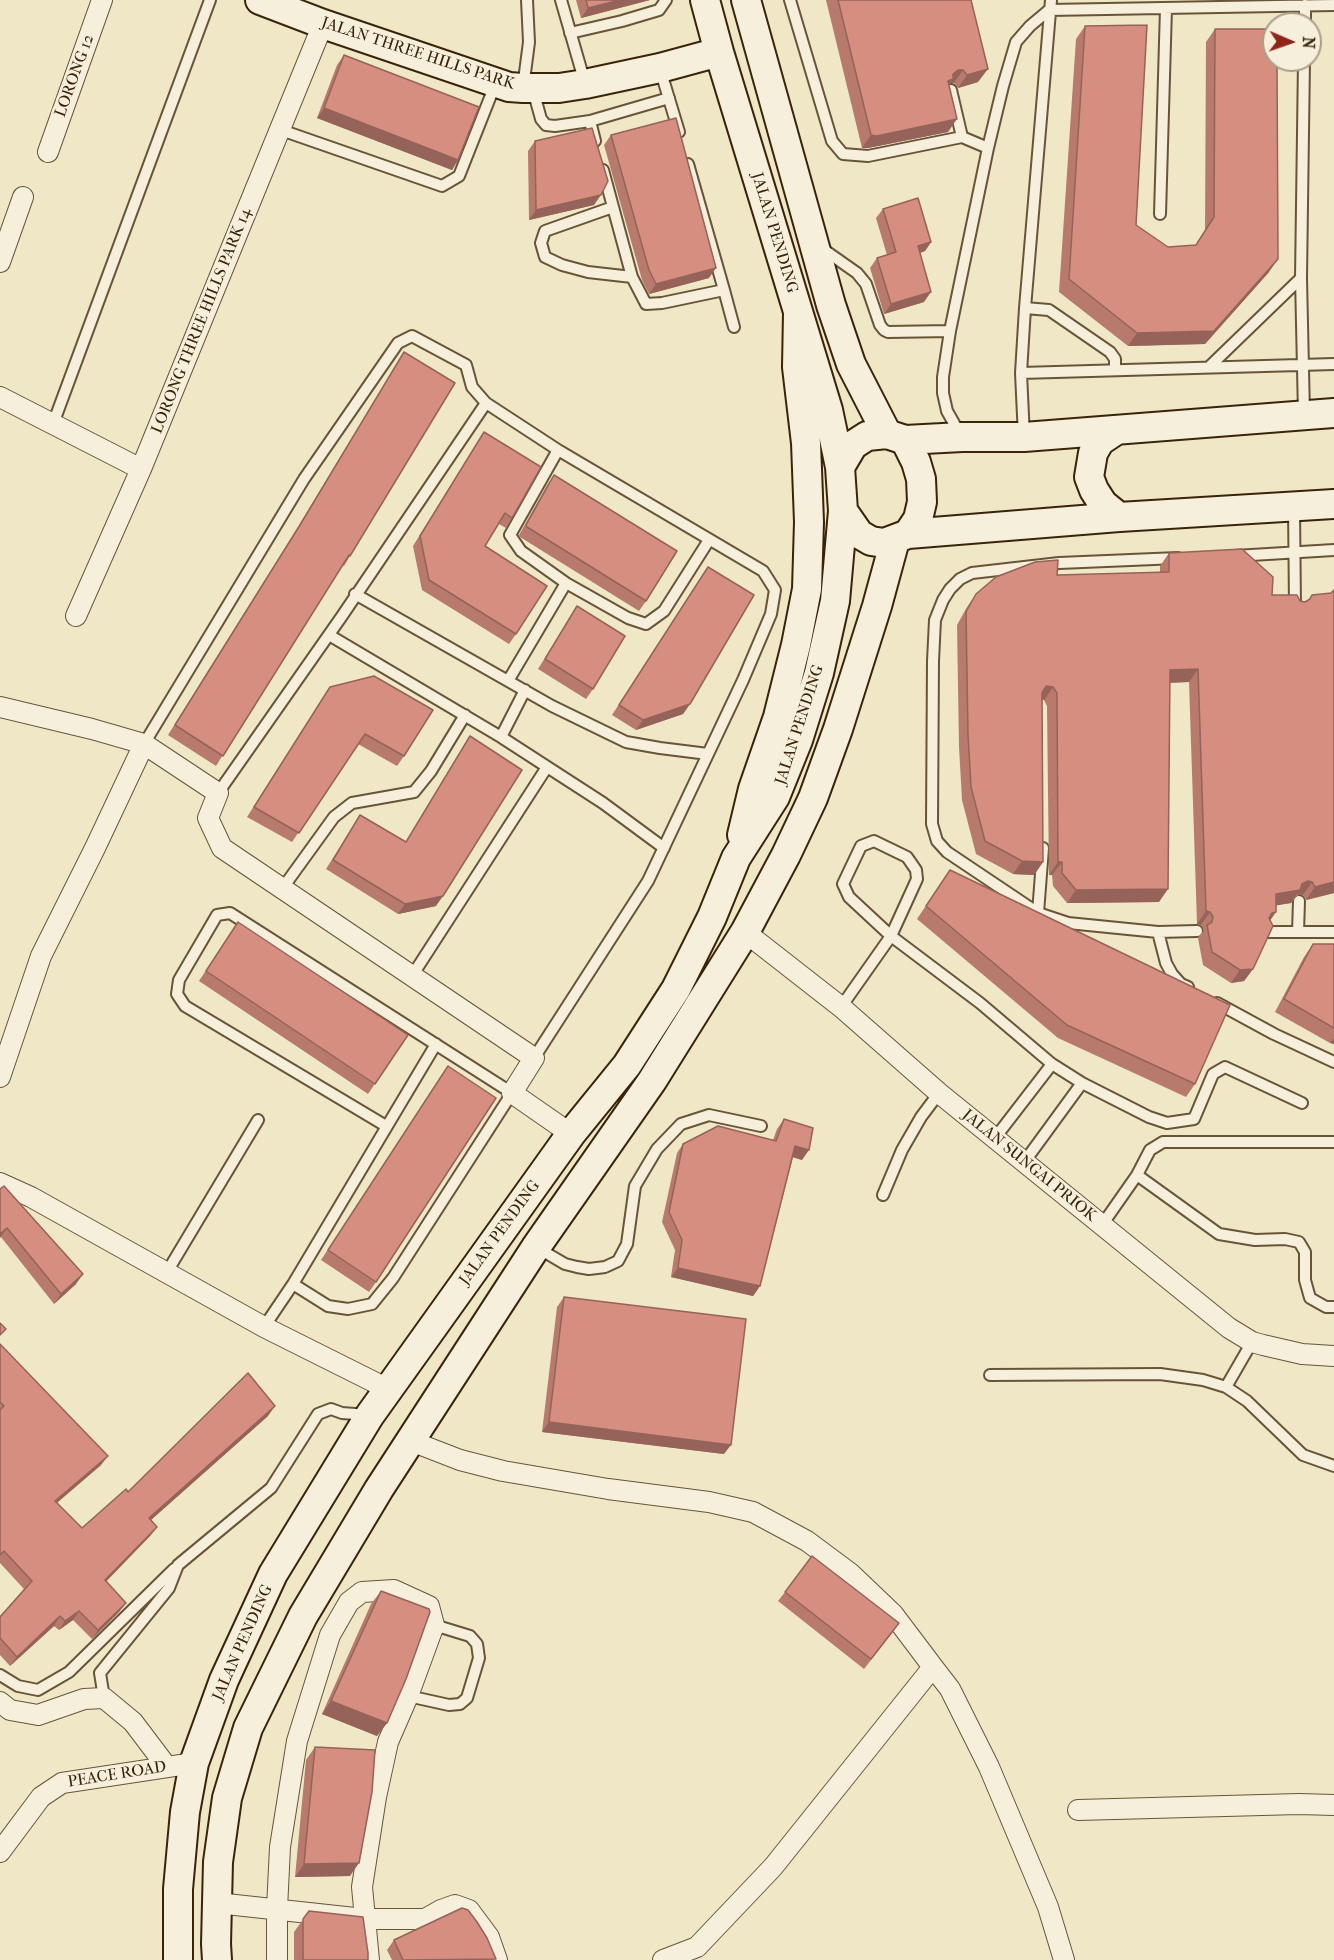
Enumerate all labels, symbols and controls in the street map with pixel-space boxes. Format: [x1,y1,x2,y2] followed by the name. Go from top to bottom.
[1262,12,1322,72] north arrow
[319,14,517,94] street label: JALAN THREE HILLS PARK
[51,32,99,120] street label: LORONG 12
[1299,36,1318,49] text: N
[747,170,801,296] street label: JALAN PENDING
[148,205,256,437] street label: LORONG THREE HILLS PARK 14
[772,663,828,787] street label: JALAN PENDING
[958,1106,1100,1226] street label: JALAN SUNGAI PRIOK
[455,1177,545,1289] street label: JALAN PENDING
[209,1582,277,1704] street label: JALAN PENDING
[66,1758,168,1792] street label: PEACE ROAD

